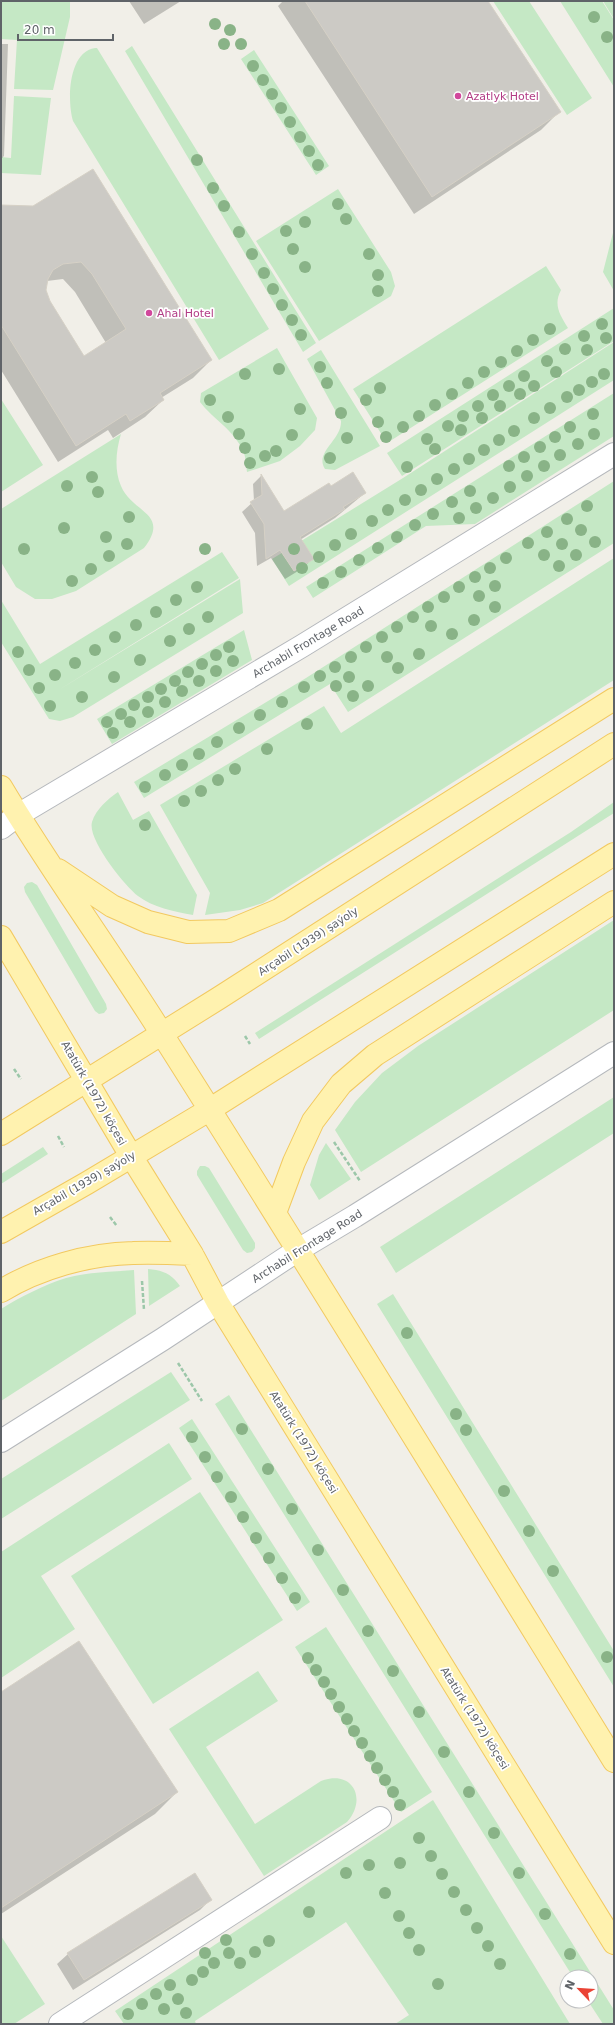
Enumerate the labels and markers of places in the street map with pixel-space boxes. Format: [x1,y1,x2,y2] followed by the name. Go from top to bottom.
[466,90,539,103] place label: Azatlyk Hotel
[453,91,463,101] marker: Azatlyk Hotel
[157,307,214,320] place label: Ahal Hotel
[144,308,154,318] marker: Ahal Hotel

